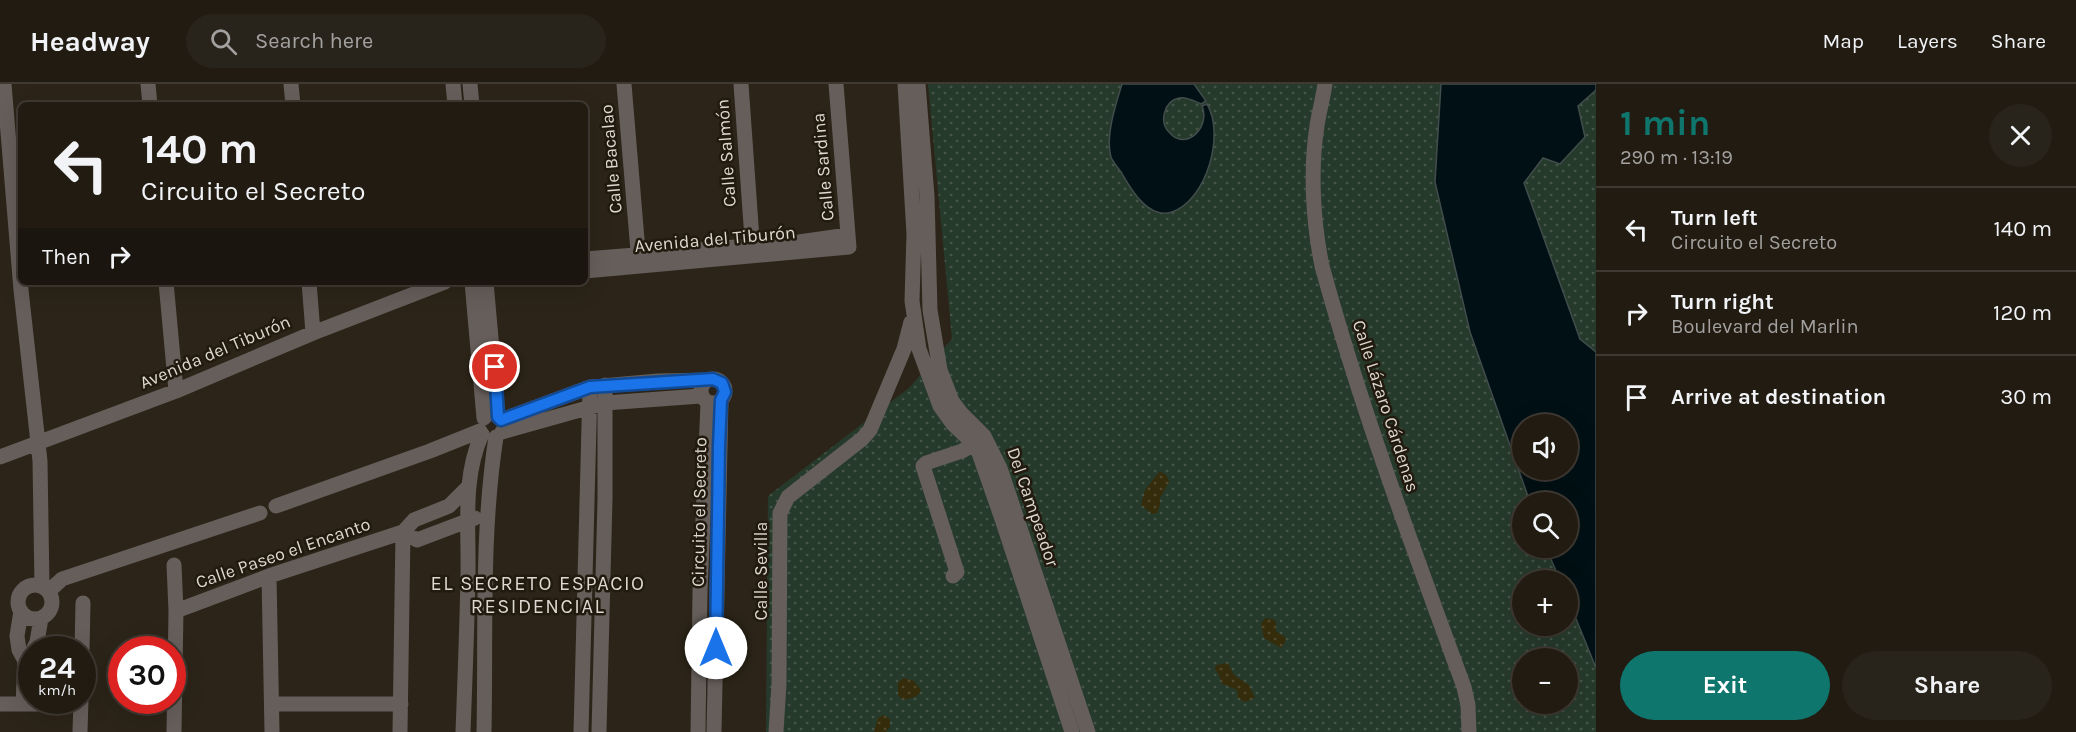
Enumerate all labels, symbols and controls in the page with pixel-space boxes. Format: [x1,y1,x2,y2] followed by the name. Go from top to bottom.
[186,14,606,68] search box
[30,25,150,58] text: Headway
[207,25,240,58] icon: search
[255,28,373,54] text: Search here
[1822,29,1864,53] text: Map
[1897,29,1958,53] text: Layers
[1991,29,2046,53] text: Share
[711,98,741,208] street label: Calle Salmón
[1620,102,1710,144] text: 1 min
[595,103,627,215] street label: Calle Bacalao
[1989,104,2052,167] button: close
[807,112,839,222] street label: Calle Sardina
[141,124,258,174] text: 140 m
[42,126,120,204] icon: left
[1620,146,1733,169] text: 290 m · 13:19
[141,175,366,207] text: Circuito el Secreto
[1671,205,1758,231] text: Turn left
[1620,213,1653,246] icon: left
[1994,216,2052,242] text: 140 m
[634,221,796,257] street label: Avenida del Tiburón
[1671,231,1837,254] text: Circuito el Secreto
[103,240,136,273] icon: right
[42,244,91,270] text: Then
[1671,289,1774,315] text: Turn right
[1620,297,1653,330] icon: right
[1993,300,2052,326] text: 120 m
[136,310,294,394] street label: Avenida del Tiburón
[1671,315,1859,338] text: Boulevard del Marlin
[1348,317,1424,495] street label: Calle Lázaro Cárdenas
[469,341,520,392] pin
[478,350,511,383] icon: arrive
[1620,381,1653,414] icon: arrive
[1671,384,1886,410] text: Arrive at destination
[2000,384,2052,410] text: 30 m
[1512,414,1578,714] map controls
[1512,414,1578,480] button: sound
[687,437,711,587] street label: Circuito el Secreto
[1002,444,1064,570] street label: Del Campeador
[1512,492,1578,558] button: search
[193,513,373,593] street label: Calle Paseo el Encanto
[750,521,772,621] street label: Calle Sevilla
[1512,570,1578,636] button: +
[431,572,645,618] district label: EL SECRETO ESPACIO RESIDENCIAL
[684,616,748,680] position arrow
[108,636,186,714] speed limit sign: 30
[1512,648,1578,714] button: −
[39,650,75,686] text: 24
[1620,651,1830,720] button: Exit
[1842,651,2052,720] button: Share
[38,681,76,699] text: km/h

